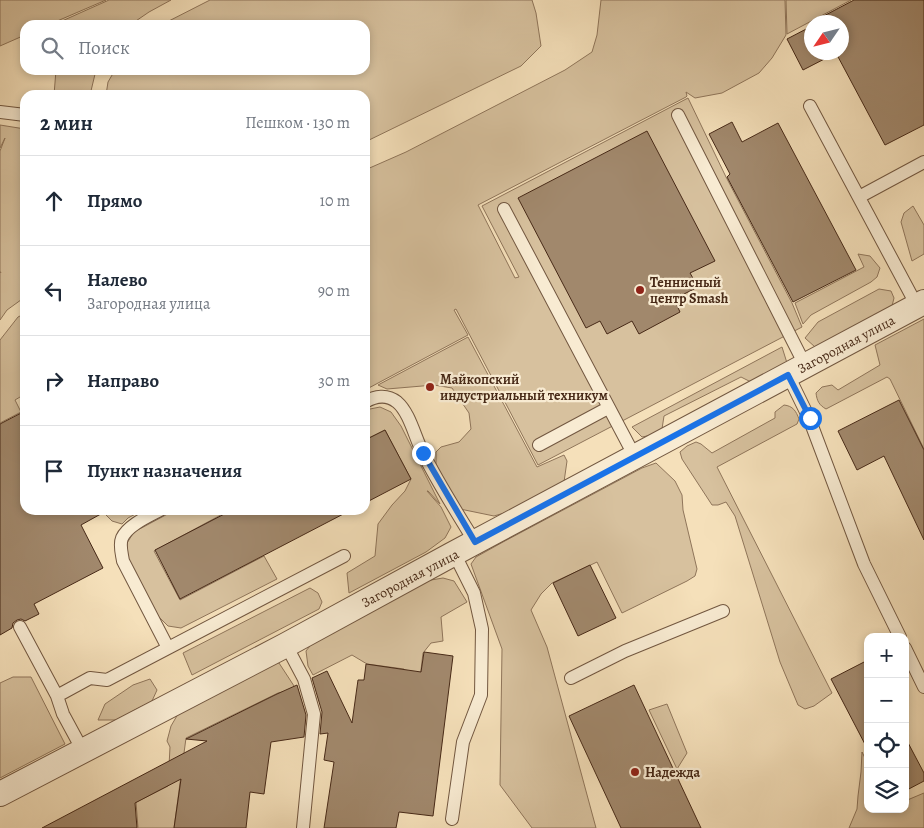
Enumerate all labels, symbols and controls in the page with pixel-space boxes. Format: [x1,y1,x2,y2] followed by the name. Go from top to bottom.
[804,15,849,60] north arrow
[20,20,370,75] search box
[38,34,66,62] icon: search
[78,35,130,61] text: Поиск
[40,109,93,137] text: 2 мин
[245,112,350,134] text: Пешком · 130 m
[40,187,68,215] icon: ahead
[87,188,142,214] text: Прямо
[320,190,350,212] text: 10 m
[87,267,147,293] text: Налево
[650,273,729,308] place label: Теннисный центр Smash
[40,277,68,305] icon: left
[318,280,350,302] text: 90 m
[634,284,646,296] marker: Теннисный центр Smash
[87,293,210,315] text: Загородная улица
[794,310,899,378] street label: Загородная улица
[40,367,68,395] icon: right
[87,368,159,394] text: Направо
[318,370,350,392] text: 30 m
[440,370,609,405] place label: Майкопский индустриальный техникум
[424,381,436,393] marker: Майкопский индустриальный техникум
[799,407,822,430] route start
[412,442,435,465] route end
[40,457,68,485] icon: arrive
[87,458,242,484] text: Пункт назначения
[358,544,463,612] street label: Загородная улица
[864,633,909,813] map controls
[864,633,909,678] button: +
[864,678,909,723] button: −
[864,723,909,768] button: locate
[645,763,701,782] place label: Надежда
[629,766,641,778] marker: Надежда
[864,768,909,813] button: layers

